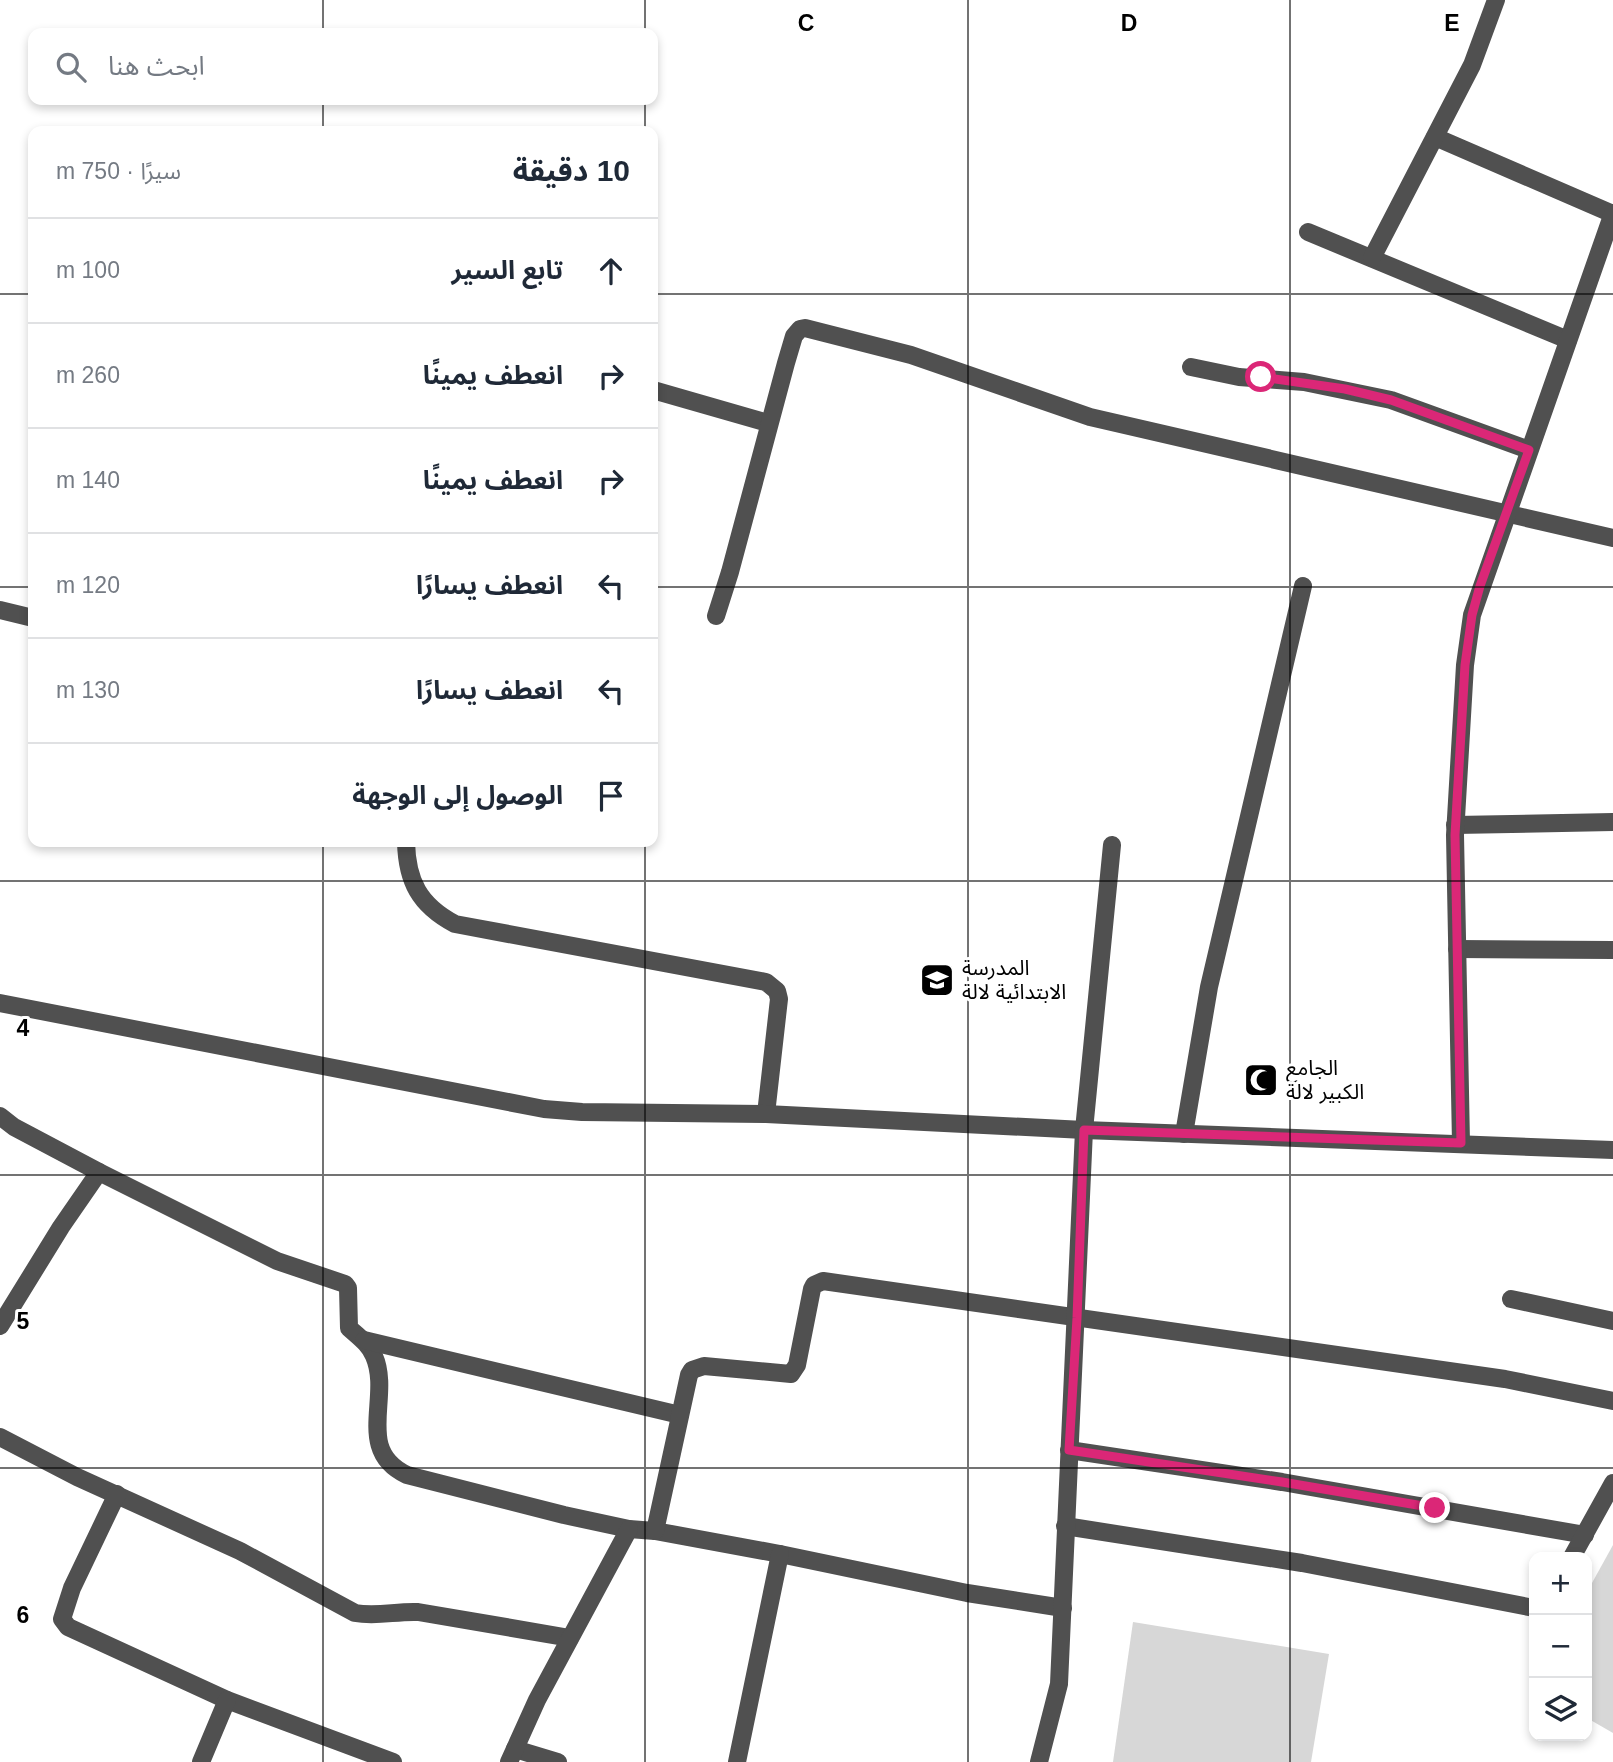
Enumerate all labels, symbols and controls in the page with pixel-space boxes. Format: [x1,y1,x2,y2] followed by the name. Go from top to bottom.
[798,10,814,36] text: C
[1121,10,1137,36] text: D
[1444,10,1460,36] text: E
[28,28,658,105] search box
[52,48,90,86] icon: search
[108,51,205,81] text: ابحث هنا
[513,154,630,187] text: 10 دقيقة
[56,158,181,184] text: سيرًا · 750 m
[592,252,630,290] icon: ahead
[451,255,563,285] text: تابع السير
[56,257,120,283] text: 100 m
[592,357,630,395] icon: right
[423,360,563,390] text: انعطف يمينًا
[1245,361,1276,392] route start
[56,362,120,388] text: 260 m
[592,462,630,500] icon: right
[423,465,563,495] text: انعطف يمينًا
[56,467,120,493] text: 140 m
[592,567,630,605] icon: left
[416,570,563,600] text: انعطف يسارًا
[56,572,120,598] text: 120 m
[592,672,630,710] icon: left
[416,675,563,705] text: انعطف يسارًا
[56,677,120,703] text: 130 m
[592,777,630,815] icon: arrive
[352,780,563,810] text: الوصول إلى الوجهة
[962,956,1066,1003] place label: المدرسة الابتدائية لالة
[918,961,956,999] school or university icon: المدرسة الابتدائية لالة
[17,1015,30,1041] text: 4
[1286,1056,1364,1104] place label: الجامع الكبير لالة
[1242,1061,1280,1099] mosque icon: الجامع الكبير لالة
[17,1308,30,1334] text: 5
[1419,1492,1450,1523] route end
[1529,1552,1592,1741] map controls
[1529,1552,1592,1615] button: +
[17,1602,29,1628] text: 6
[1529,1615,1592,1678] button: −
[1529,1678,1592,1741] button: layers

